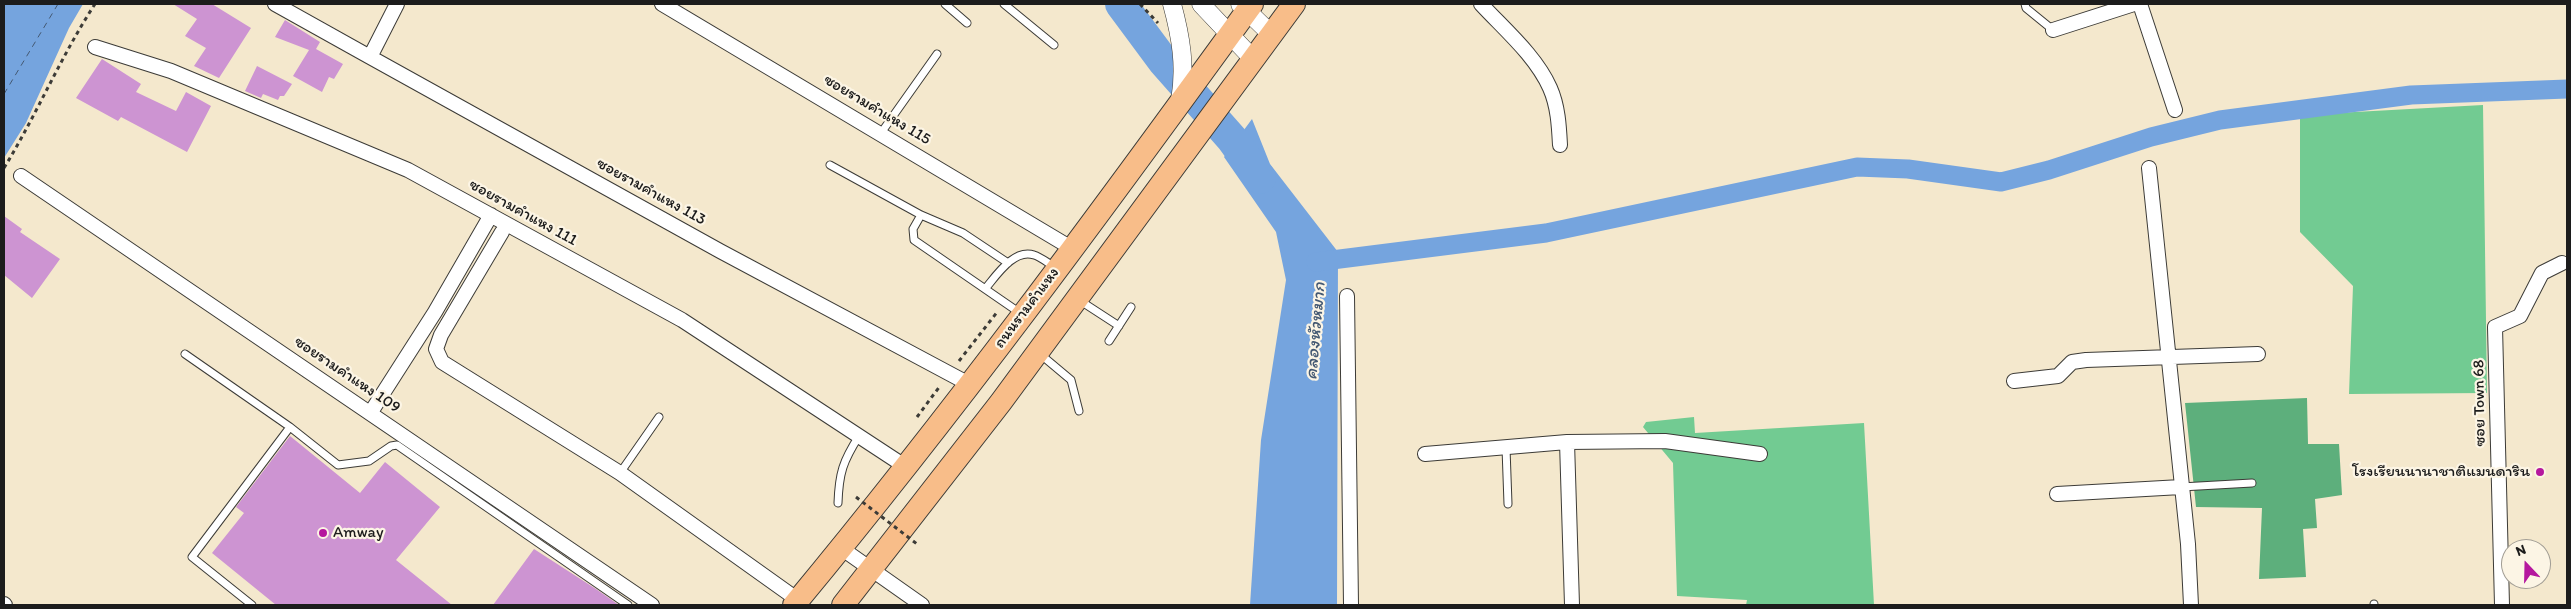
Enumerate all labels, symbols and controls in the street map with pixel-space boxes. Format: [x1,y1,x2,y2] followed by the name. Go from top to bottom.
[820,70,934,150] street label: ซอยรามคำแหง 115
[593,154,709,230] street label: ซอยรามคำแหง 113
[466,175,580,251] street label: ซอยรามคำแหง 111
[990,264,1064,352] street label: ถนนรามคำแหง
[1301,281,1331,381] water label: คลองหัวหมาก
[290,332,404,418] street label: ซอยรามคำแหง 109
[2470,359,2490,447] street label: ซอย Town 68
[2352,462,2530,482] place label: โรงเรียนนานาชาติแมนดาริน
[2534,466,2546,478] marker: โรงเรียนนานาชาติแมนดาริน
[333,523,383,543] place label: Amway
[317,527,329,539] marker: Amway
[2501,539,2551,589] north arrow
[2513,541,2528,560] text: N

